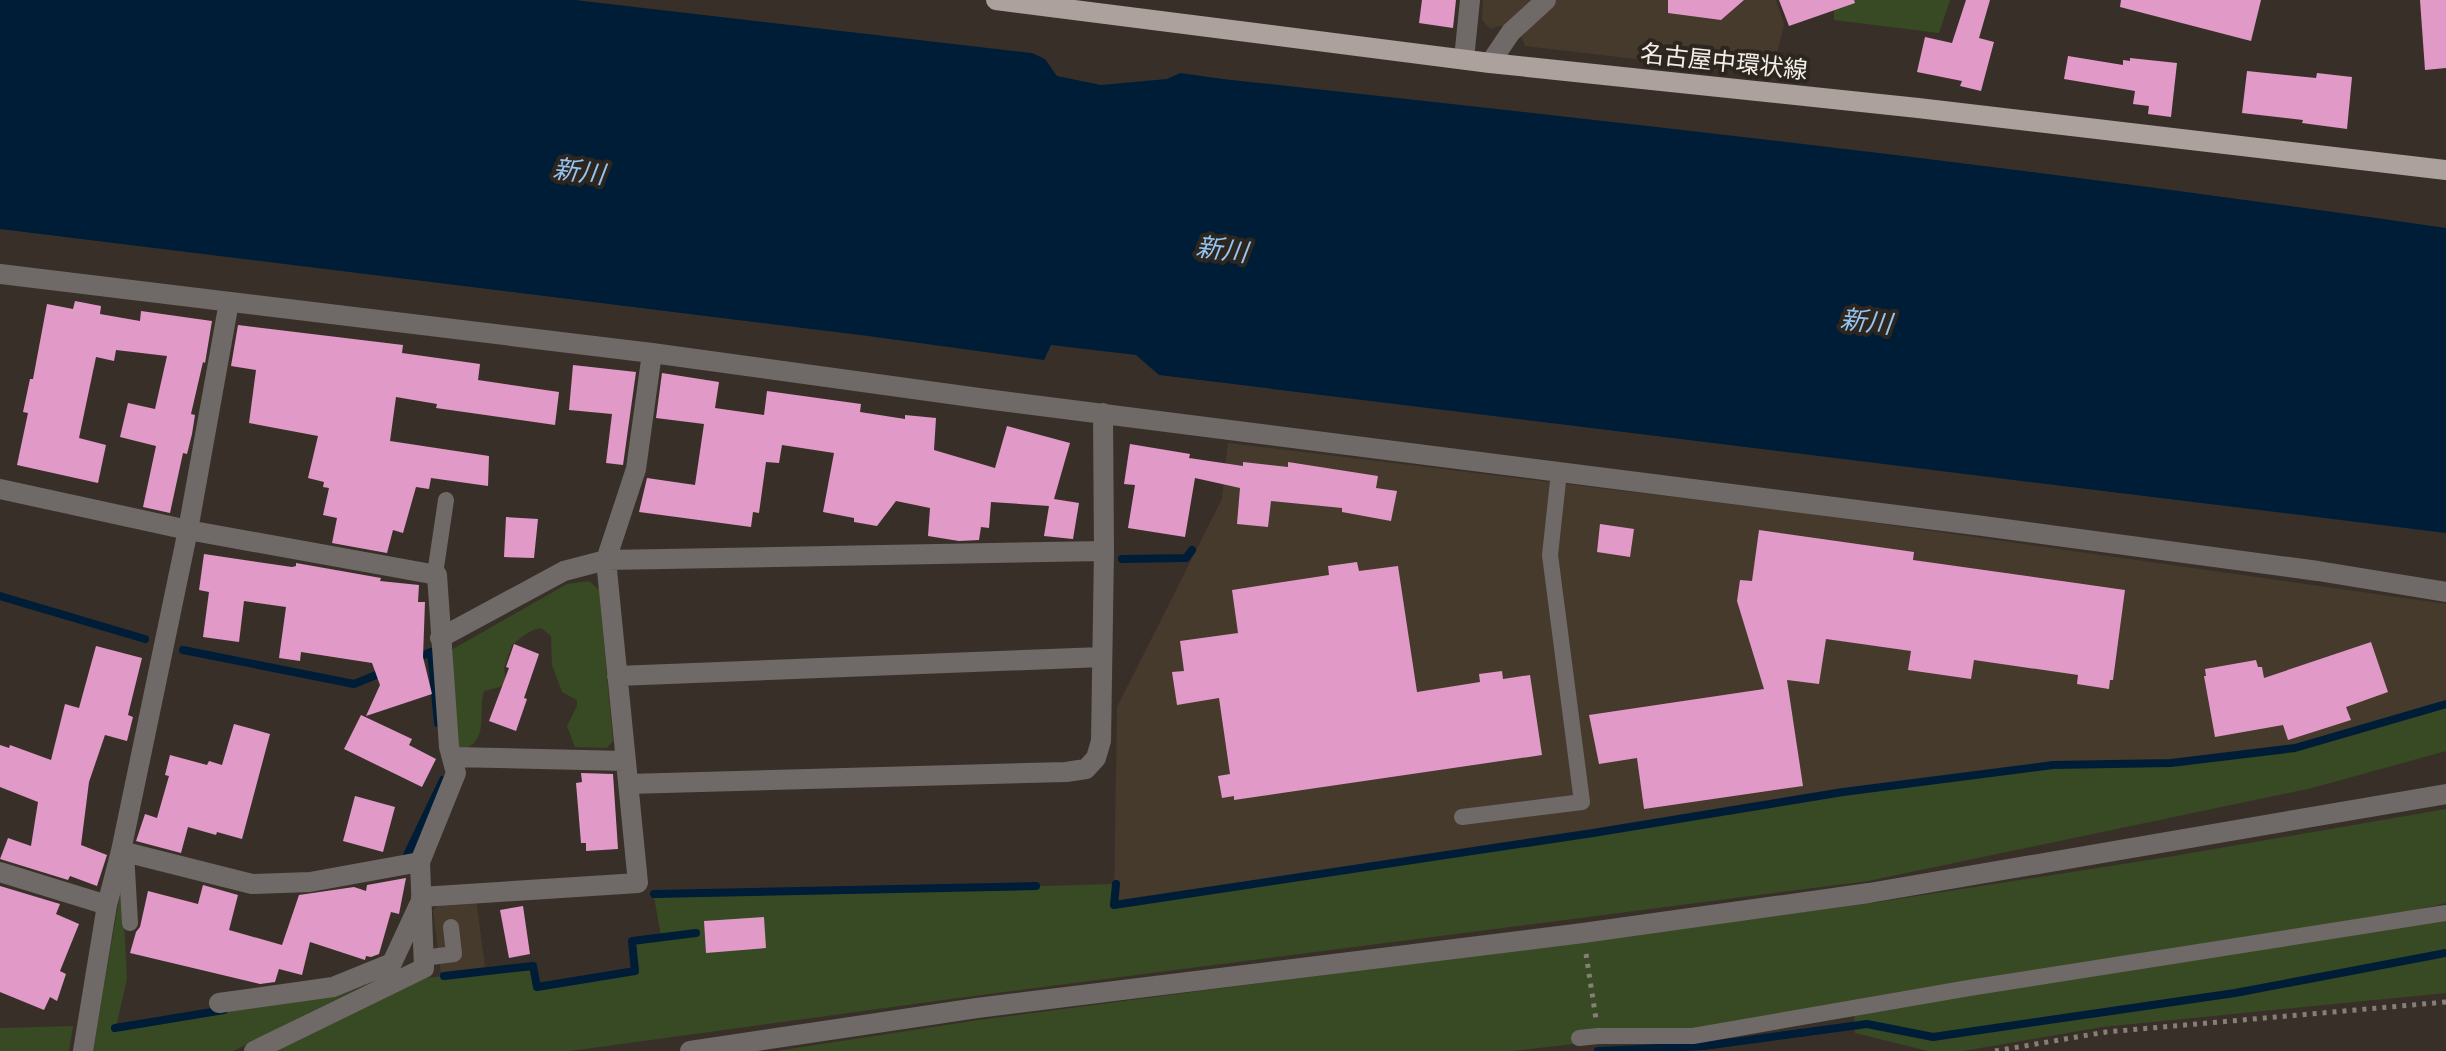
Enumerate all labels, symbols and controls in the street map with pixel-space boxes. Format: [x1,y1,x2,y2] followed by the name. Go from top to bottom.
[1639,34,1809,88] street label: 名古屋中環状線
[551,148,610,194] water label: 新川
[1194,226,1253,272] water label: 新川
[1838,299,1897,343] water label: 新川

